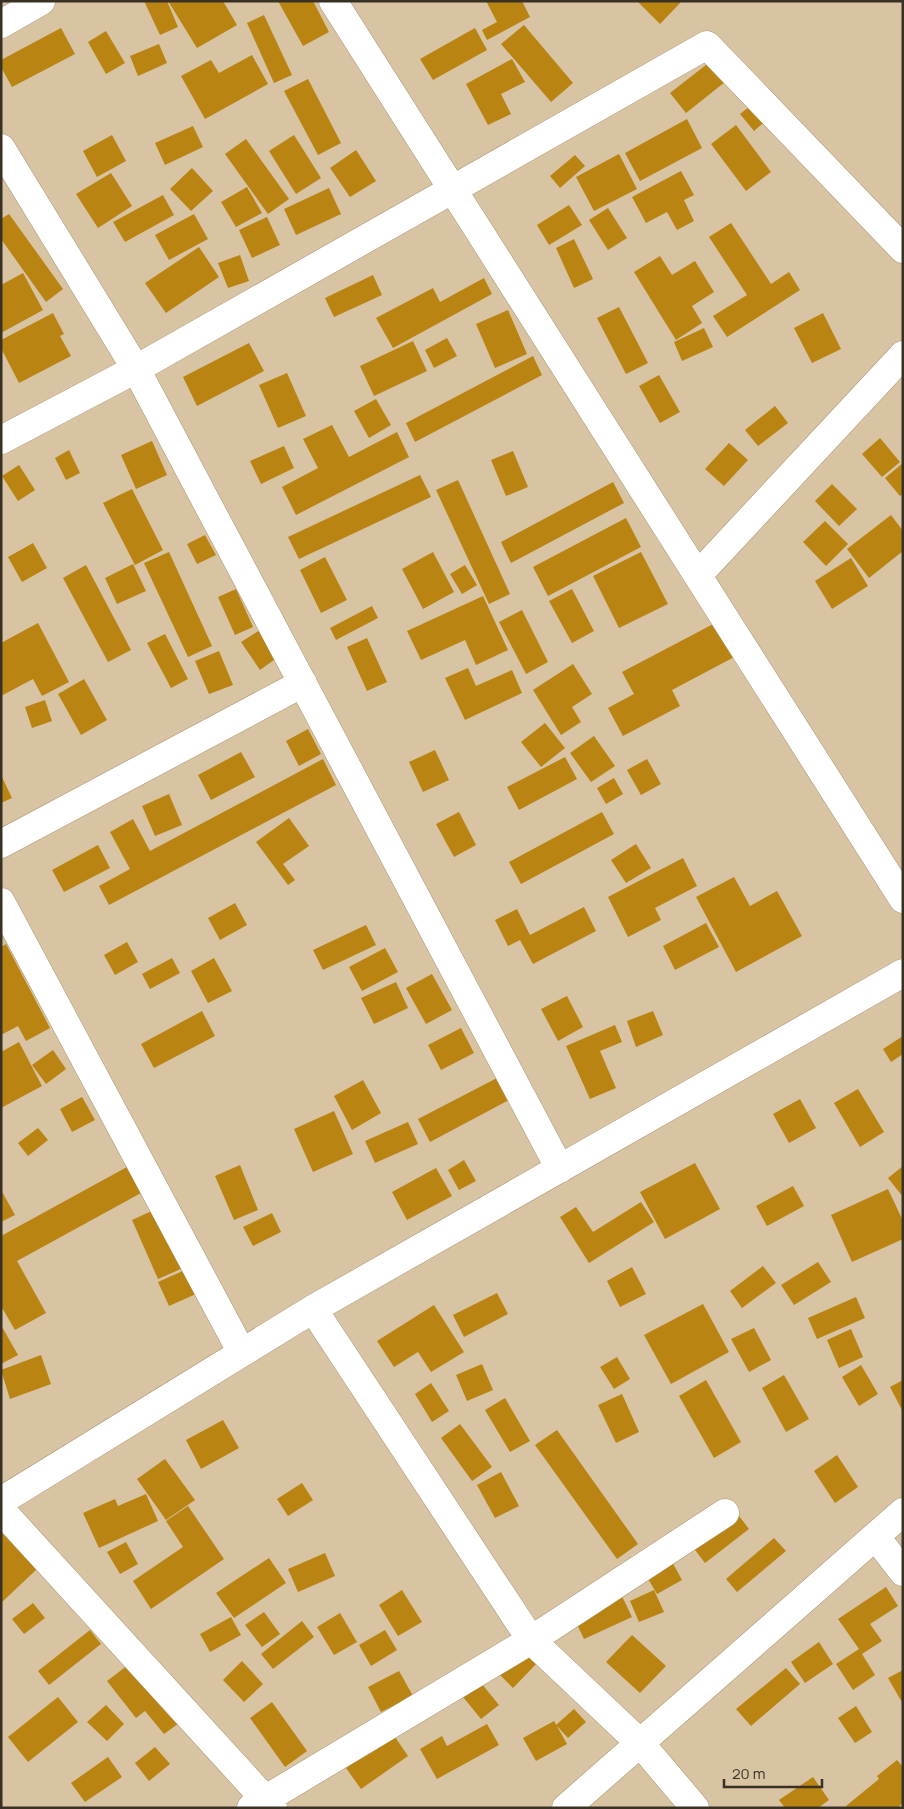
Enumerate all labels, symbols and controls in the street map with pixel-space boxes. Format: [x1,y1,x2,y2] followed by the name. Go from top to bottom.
[724,1756,822,1788] scale bar
[732,1763,765,1784] text: 20 m

